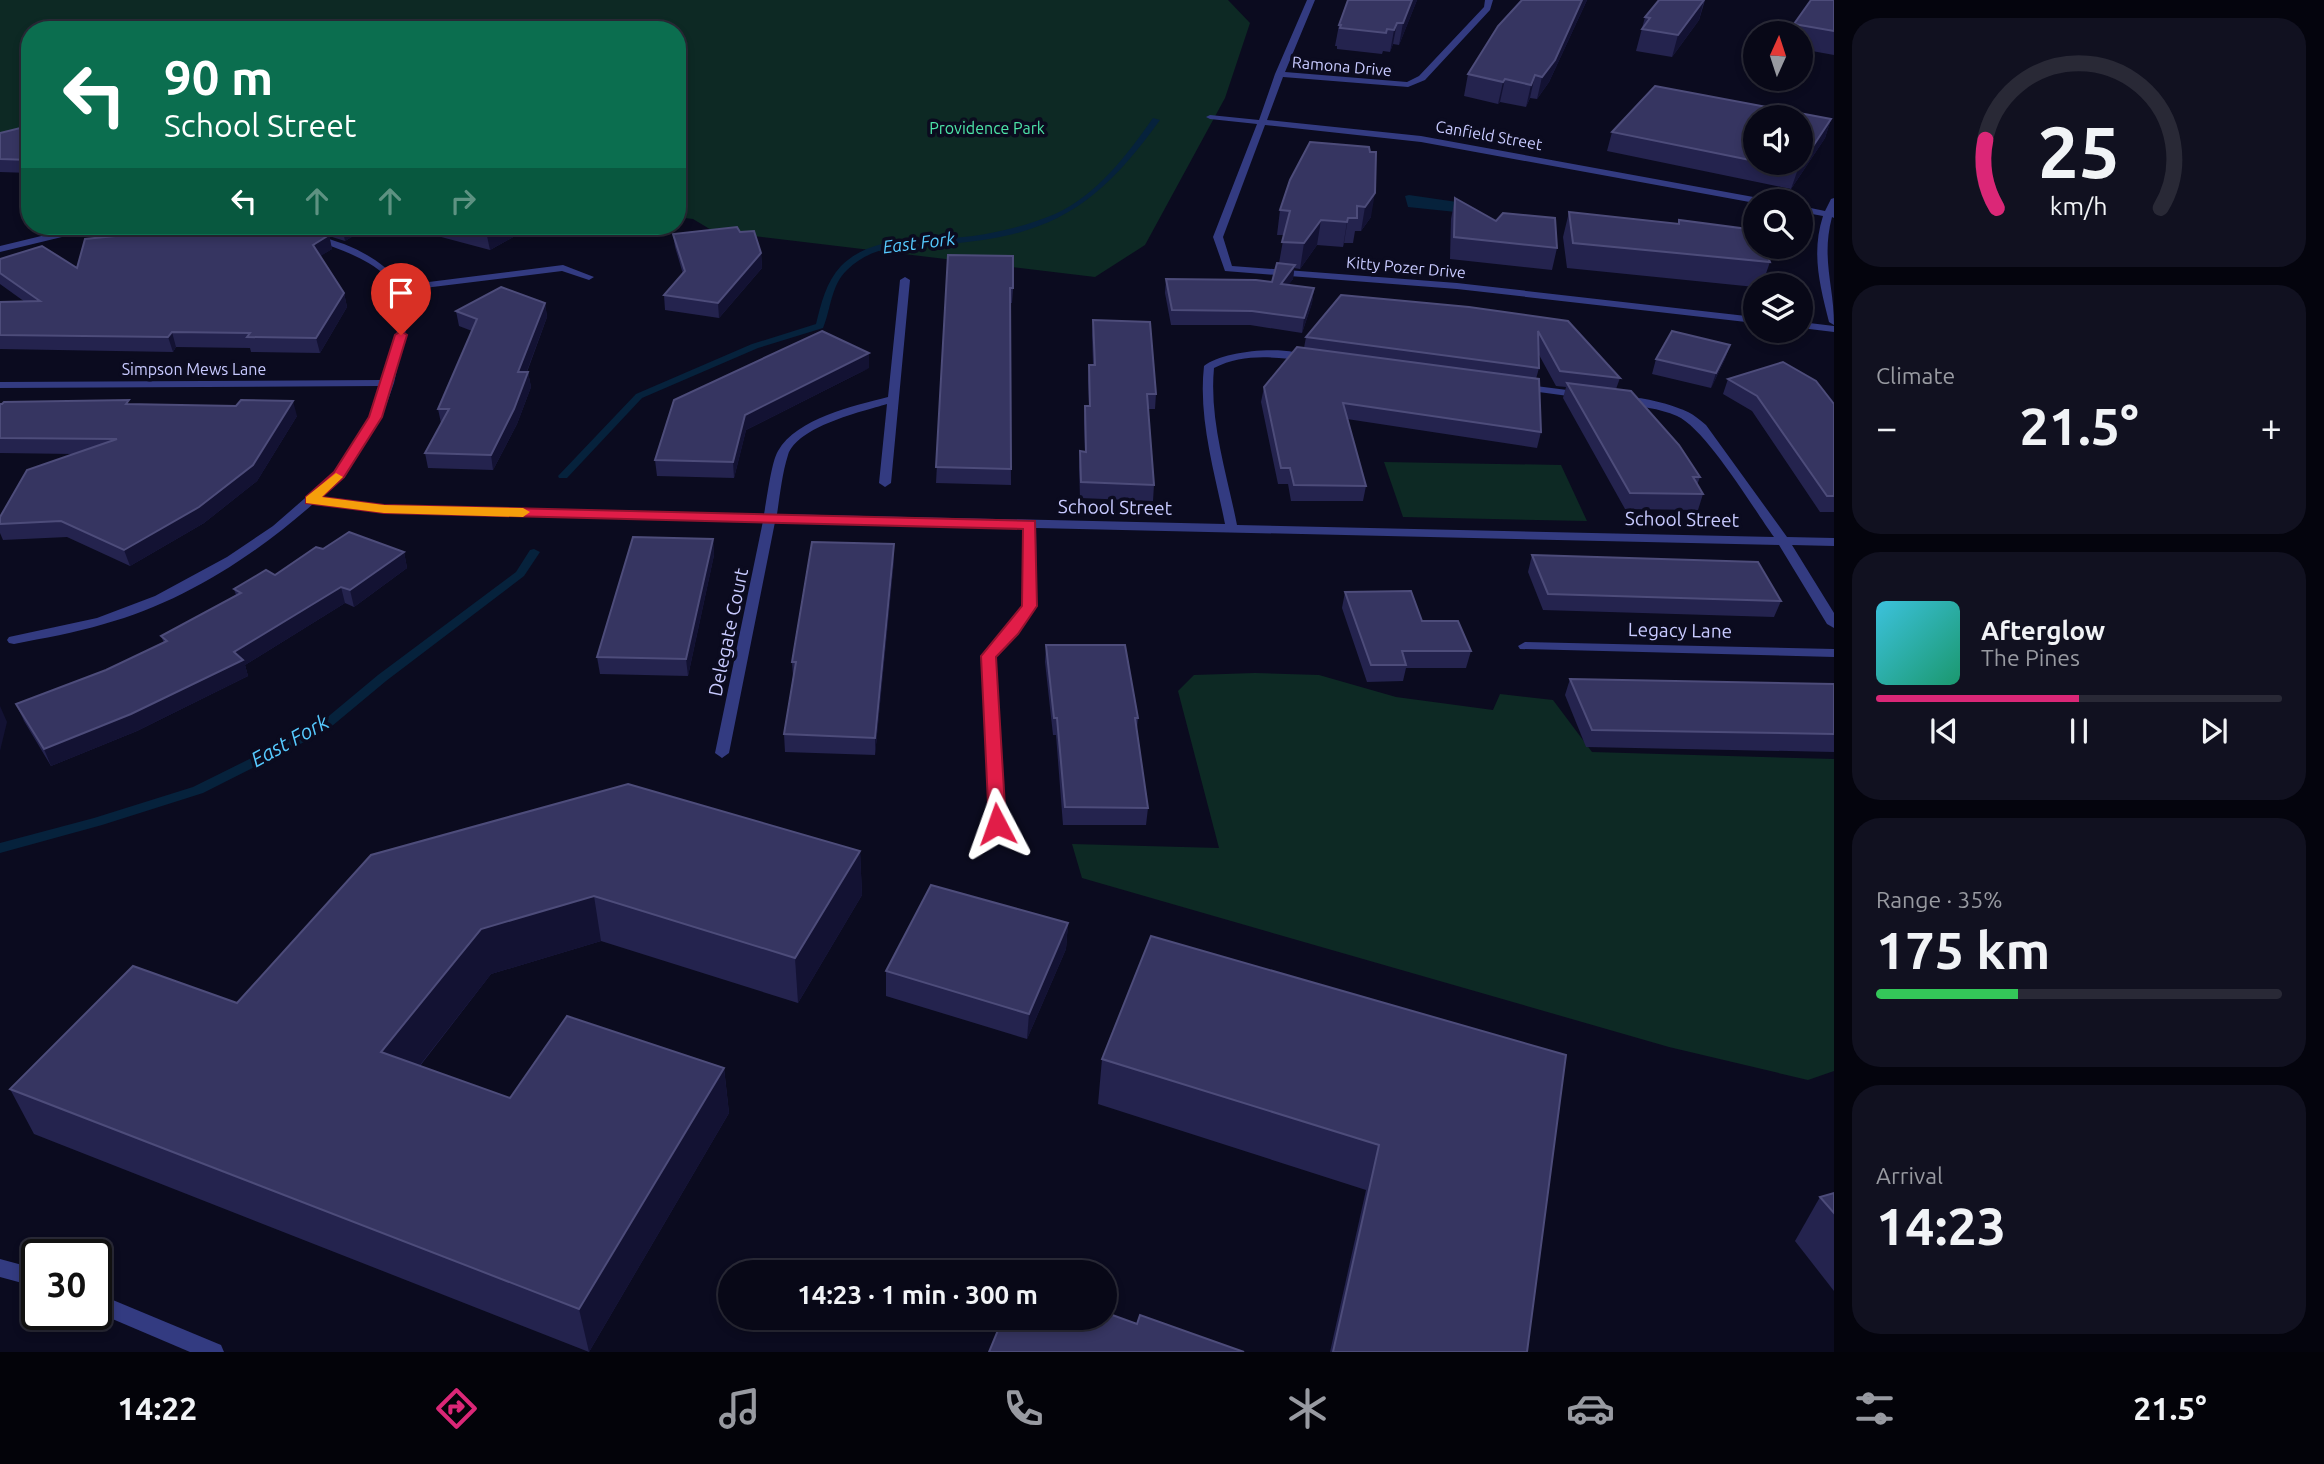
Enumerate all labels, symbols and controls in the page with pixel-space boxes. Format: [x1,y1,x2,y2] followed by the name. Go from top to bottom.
[1743,21,1813,91] north arrow
[1743,21,1813,343] map controls
[49,49,140,140] icon: left
[164,49,273,104] text: 90 m
[1291,53,1393,79] street label: Ramona Drive
[1743,105,1813,175] button: sound
[164,107,356,143] text: School Street
[2038,111,2120,193] text: 25
[1434,117,1544,153] street label: Canfield Street
[929,119,1045,137] park label: Providence Park
[225,182,263,220] icon: left
[298,182,336,220] icon: ahead
[371,182,409,220] icon: ahead
[444,182,482,220] icon: right
[1743,189,1813,259] button: search
[2050,192,2108,220] text: km/h
[881,228,957,256] water label: East Fork
[1345,253,1467,281] street label: Kitty Pozer Drive
[371,263,431,335] pin
[1743,273,1813,343] button: layers
[382,274,420,312] icon: arrive
[122,360,266,378] street label: Simpson Mews Lane
[1876,363,1955,388] text: Climate
[2019,397,2139,455] text: 21.5°
[1876,406,1897,448] text: −
[2261,406,2282,448] text: +
[1058,495,1173,519] street label: School Street
[1625,507,1740,531] street label: School Street
[704,565,752,698] street label: Delegate Court
[1981,616,2105,645] text: Afterglow
[1628,618,1732,642] street label: Legacy Lane
[1981,645,2080,670] text: The Pines
[246,709,333,771] water label: East Fork
[1925,712,1963,750] icon: previous
[2060,712,2098,750] icon: pause
[2195,712,2233,750] icon: next
[960,787,1034,861] position arrow
[1876,887,2003,912] text: Range · 35%
[1876,921,2050,979] text: 175 km
[1876,1163,1943,1188] text: Arrival
[1876,1197,2006,1255] text: 14:23
[21,1239,112,1330] speed limit sign: 30
[797,1280,1038,1309] text: 14:23 · 1 min · 300 m
[432,1384,481,1433] icon: directions
[715,1384,764,1433] icon: music
[999,1384,1048,1433] icon: phone
[1283,1384,1332,1433] icon: climate
[1566,1384,1615,1433] icon: car
[1850,1384,1899,1433] icon: filters
[117,1390,197,1426] text: 14:22
[2133,1390,2207,1426] text: 21.5°

